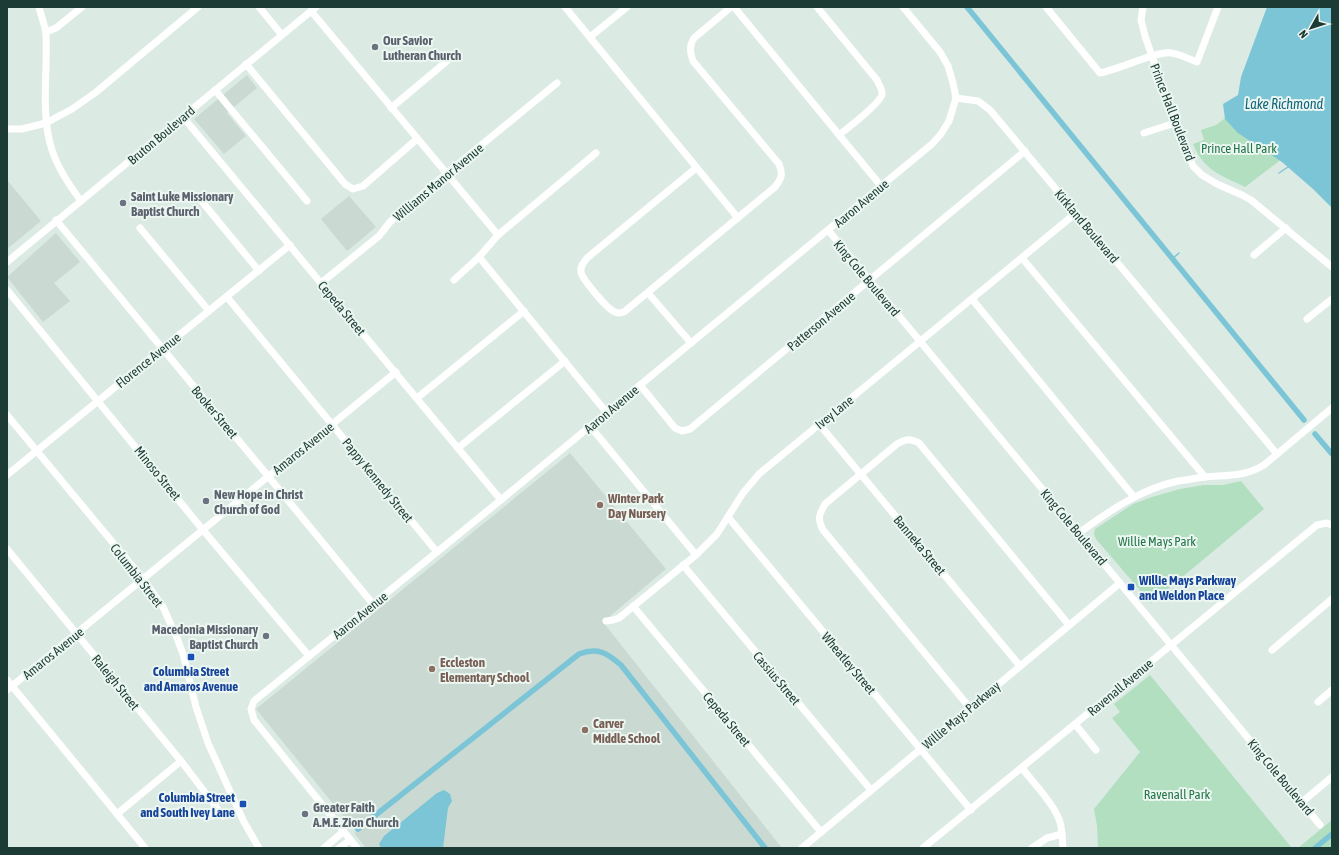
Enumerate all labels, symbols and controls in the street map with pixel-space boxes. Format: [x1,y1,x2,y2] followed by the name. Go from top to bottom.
[1291,8,1331,48] north arrow
[1297,28,1310,41] text: N
[383,33,461,63] place label: Our Savior Lutheran Church
[370,42,380,52] marker: Our Savior Lutheran Church
[1147,61,1198,163] street label: Prince Hall Boulevard
[1245,96,1324,112] water label: Lake Richmond
[125,103,198,168] street label: Bruton Boulevard
[390,140,486,224] street label: Williams Manor Avenue
[1201,141,1277,156] park label: Prince Hall Park
[831,176,892,230] street label: Aaron Avenue
[1051,186,1122,266] street label: Kirkland Boulevard
[131,189,234,219] place label: Saint Luke Missionary Baptist Church
[118,198,128,208] marker: Saint Luke Missionary Baptist Church
[830,237,903,319] street label: King Cole Boulevard
[315,278,369,339] street label: Cepeda Street
[784,289,858,354] street label: Patterson Avenue
[113,330,184,391] street label: Florence Avenue
[581,382,642,436] street label: Aaron Avenue
[188,383,241,442] street label: Booker Street
[812,392,856,432] street label: Ivey Lane
[270,419,337,478] street label: Amaros Avenue
[339,435,416,526] street label: Pappy Kennedy Street
[131,443,184,504] street label: Minoso Street
[1037,486,1110,568] street label: King Cole Boulevard
[214,487,303,517] place label: New Hope in Christ Church of God
[607,491,667,521] place label: Winter Park Day Nursery
[201,496,211,506] marker: New Hope in Christ Church of God
[595,500,605,510] marker: Winter Park Day Nursery
[890,513,949,578] street label: Banneka Street
[1118,534,1196,549] park label: Willie Mays Park
[107,541,166,610] street label: Columbia Street
[1138,573,1237,603] place label: Willie Mays Parkway and Weldon Place
[1126,582,1136,592] marker: Willie Mays Parkway and Weldon Place
[330,589,391,642] street label: Aaron Avenue
[152,622,259,652] place label: Macedonia Missionary Baptist Church
[20,624,87,683] street label: Amaros Avenue
[818,629,879,698] street label: Wheatley Street
[261,631,271,641] marker: Macedonia Missionary Baptist Church
[750,649,803,708] street label: Cassius Street
[89,652,143,713] street label: Raleigh Street
[186,652,196,662] marker: Columbia Street and Amaros Avenue
[440,655,530,685] place label: Eccleston Elementary School
[1085,656,1156,719] street label: Ravenall Avenue
[144,664,238,694] place label: Columbia Street and Amaros Avenue
[427,664,437,674] marker: Eccleston Elementary School
[919,678,1004,752] street label: Willie Mays Parkway
[700,689,754,750] street label: Cepeda Street
[593,716,661,746] place label: Carver Middle School
[580,725,590,735] marker: Carver Middle School
[1244,736,1317,818] street label: King Cole Boulevard
[1144,787,1210,802] park label: Ravenall Park
[140,790,235,820] place label: Columbia Street and South Ivey Lane
[238,799,248,809] marker: Columbia Street and South Ivey Lane
[312,800,399,830] place label: Greater Faith A.M.E. Zion Church
[300,809,310,819] marker: Greater Faith A.M.E. Zion Church

